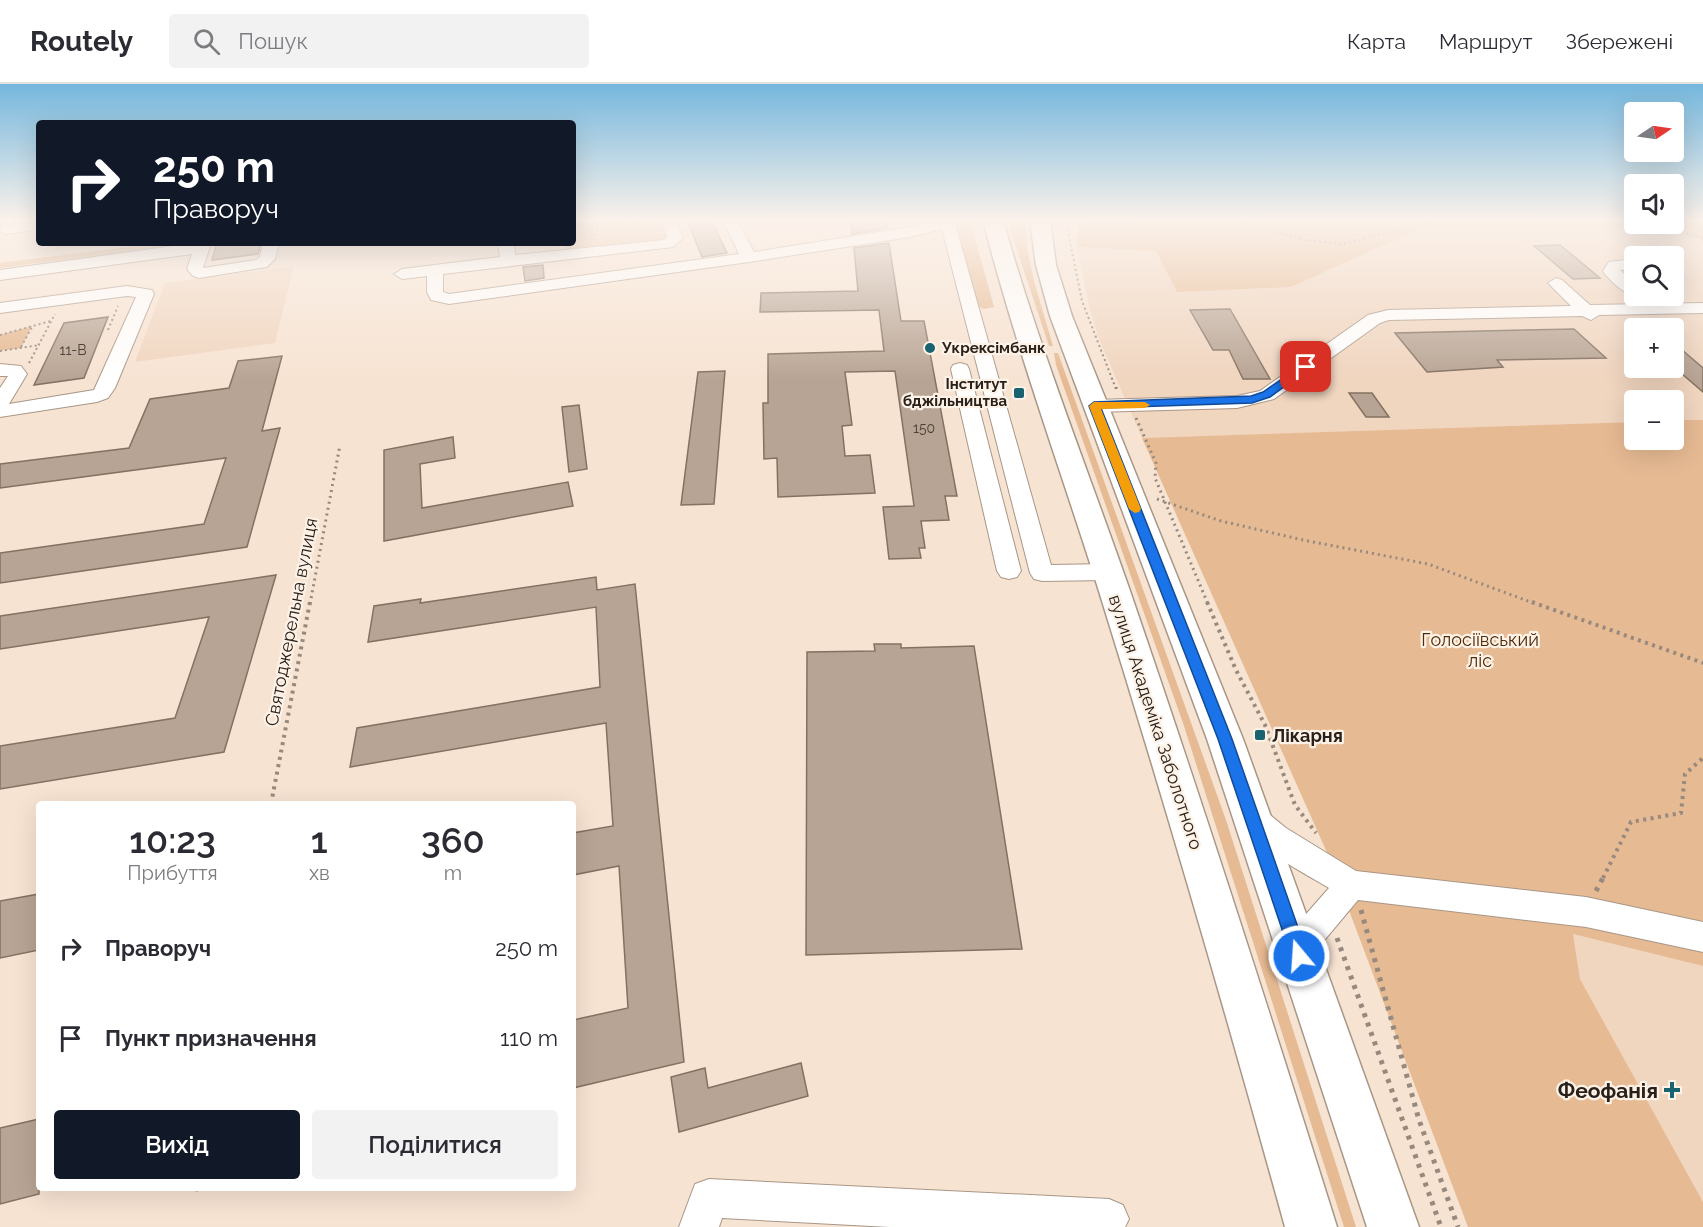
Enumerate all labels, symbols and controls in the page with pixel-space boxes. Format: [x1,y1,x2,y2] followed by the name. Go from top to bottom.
[169,14,589,68] search box
[30,25,133,58] text: Routely
[190,25,223,58] icon: search
[238,28,308,54] text: Пошук
[1347,29,1406,54] text: Карта
[1439,29,1532,54] text: Маршрут
[1565,29,1673,54] text: Збережені
[1624,102,1684,162] north arrow
[1624,102,1684,450] map controls
[153,143,275,192] text: 250 m
[54,144,132,222] icon: right
[1624,174,1684,234] button: sound
[153,193,279,224] text: Праворуч
[1624,246,1684,306] button: search
[1624,318,1684,378] button: +
[941,339,1046,357] place label: Укрексімбанк
[923,341,937,355] marker: Укрексімбанк
[1280,341,1331,392] pin
[59,342,87,358] house number: 11-В
[1289,350,1322,383] icon: arrive
[903,375,1008,410] place label: Інститут бджільництва
[1012,386,1026,400] marker: Інститут бджільництва
[1624,390,1684,450] button: −
[913,420,935,436] house number: 150
[261,516,321,728] street label: Святоджерельна вулиця
[1105,592,1207,852] street label: вулиця Академіка Заболотного
[1421,629,1539,671] park label: Голосіївський ліс
[1272,725,1343,746] place label: Лікарня
[1253,728,1267,742] marker: Лікарня
[129,819,216,861] text: 10:23
[311,819,328,861] text: 1
[421,819,485,861] text: 360
[127,861,218,885] text: Прибуття
[309,861,330,885] text: хв
[444,861,462,885] text: m
[1267,924,1331,988] position arrow
[54,932,87,965] icon: right
[105,935,211,961] text: Праворуч
[495,935,558,961] text: 250 m
[54,1022,87,1055] icon: arrive
[105,1025,317,1051] text: Пункт призначення
[500,1025,558,1051] text: 110 m
[1558,1078,1658,1103] place label: Феофанія
[1663,1081,1681,1099] marker: Феофанія
[54,1110,300,1179] button: Вихід
[312,1110,558,1179] button: Поділитися

